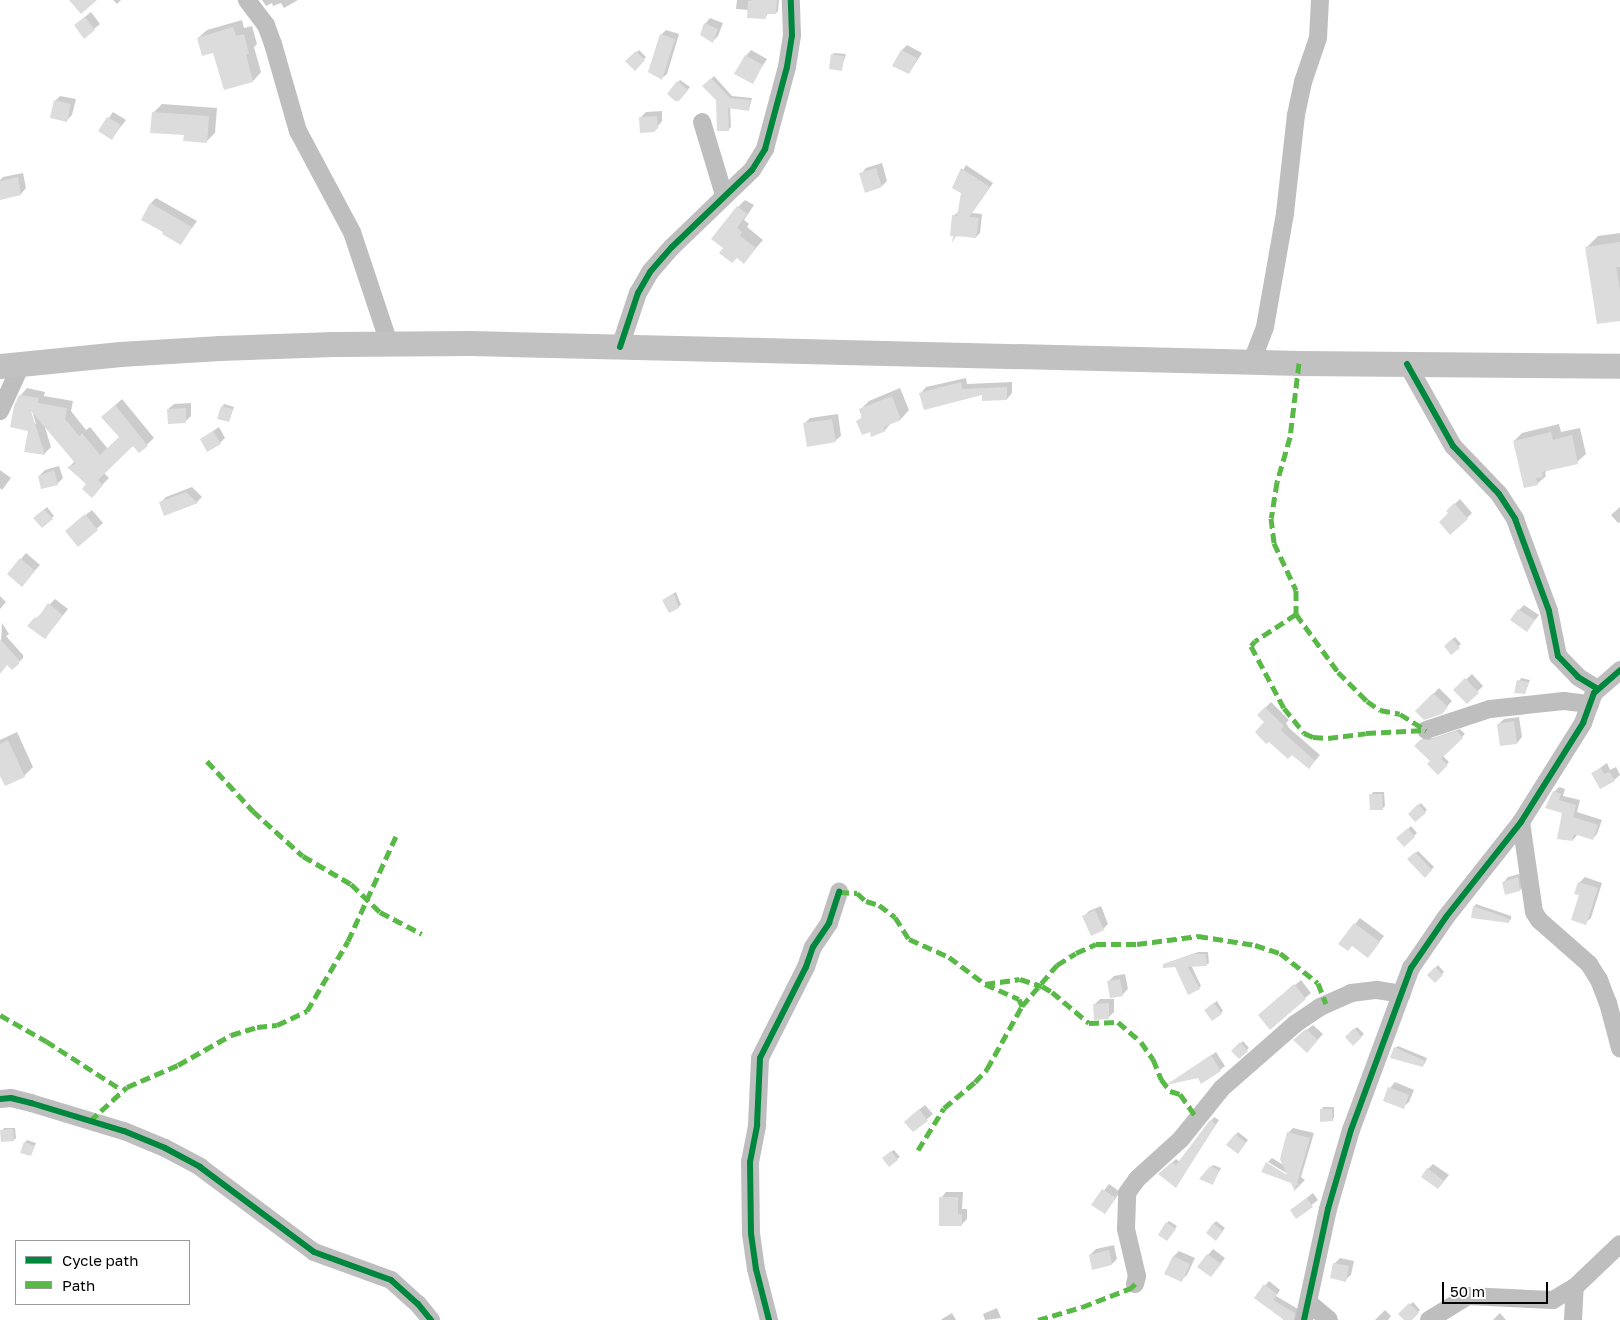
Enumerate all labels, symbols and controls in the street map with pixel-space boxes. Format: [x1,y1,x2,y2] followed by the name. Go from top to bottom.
[15,1240,190,1305] legend
[62,1251,138,1269] text: Cycle path
[1445,1272,1551,1304] scale bar
[62,1276,95,1294] text: Path
[1450,1282,1485,1300] text: 50 m

